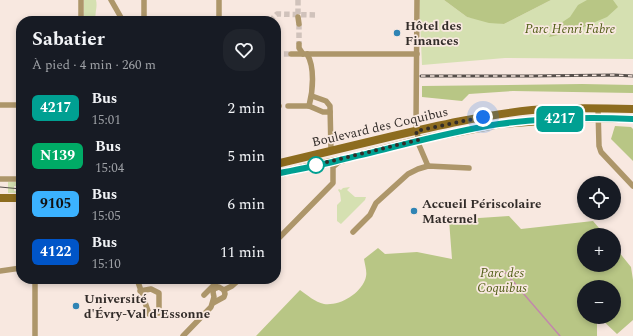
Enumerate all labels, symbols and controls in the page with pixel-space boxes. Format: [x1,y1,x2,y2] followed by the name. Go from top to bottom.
[405,16,462,51] place label: Hôtel des Finances
[525,19,616,39] park label: Parc Henri Fabre
[32,25,105,54] text: Sabatier
[392,28,402,38] marker: Hôtel des Finances
[223,29,265,71] button: heart
[32,55,156,75] text: À pied · 4 min · 260 m
[91,87,117,110] text: Bus
[40,97,71,118] text: 4217
[227,97,265,120] text: 2 min
[310,102,450,152] street label: Boulevard des Coquibus
[532,106,588,132] line badge: 4217
[473,107,493,127] your location
[544,108,576,129] text: 4217
[91,110,121,130] text: 15:01
[95,135,121,158] text: Bus
[40,145,75,166] text: N139
[227,145,265,168] text: 5 min
[307,156,325,174] unlabelled marker
[95,158,124,178] text: 15:04
[577,176,621,324] map controls
[577,176,621,220] button: locate
[91,183,117,206] text: Bus
[40,193,71,214] text: 9105
[227,193,265,216] text: 6 min
[422,194,542,229] place label: Accueil Périscolaire Maternel
[91,206,121,226] text: 15:05
[409,206,419,216] marker: Accueil Périscolaire Maternel
[577,228,621,272] button: +
[91,231,117,254] text: Bus
[40,241,71,262] text: 4122
[220,241,265,264] text: 11 min
[91,254,121,274] text: 15:10
[477,263,527,298] park label: Parc des Coquibus
[577,280,621,324] button: −
[84,289,210,324] place label: Université d'Évry-Val d'Essonne
[71,301,81,311] marker: Université d'Évry-Val d'Essonne

